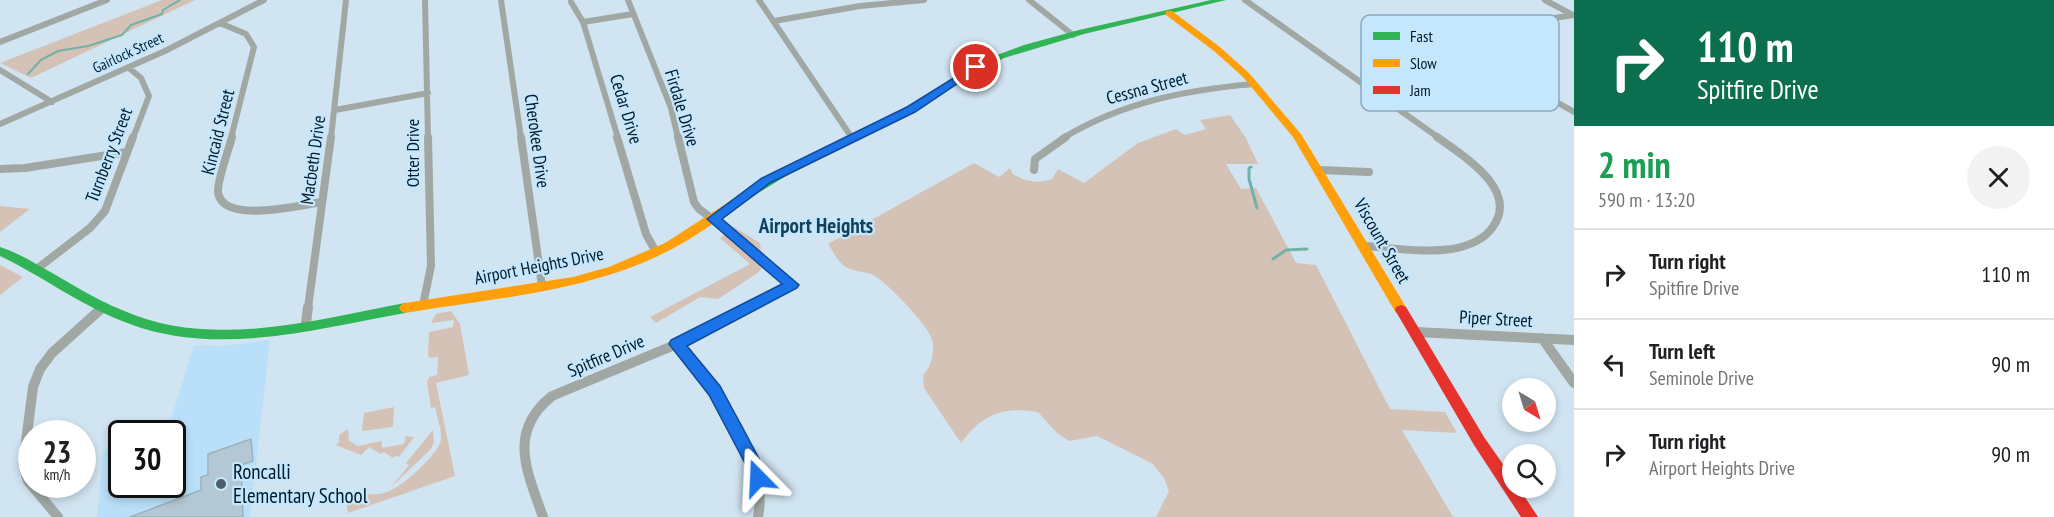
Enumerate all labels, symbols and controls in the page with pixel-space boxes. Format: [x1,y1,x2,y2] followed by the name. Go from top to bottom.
[1361,15,1559,111] legend
[1697,19,1794,74] text: 110 m
[1598,24,1676,102] icon: right
[1410,26,1433,46] text: Fast
[89,28,166,77] street label: Gairlock Street
[950,41,1001,92] pin
[959,50,992,83] icon: arrive
[1410,53,1437,73] text: Slow
[1104,66,1190,109] street label: Cessna Street
[660,67,705,149] street label: Firdale Drive
[605,71,648,146] street label: Cedar Drive
[1697,72,1819,106] text: Spitfire Drive
[1409,80,1431,100] text: Jam
[196,87,239,177] street label: Kincaid Street
[520,93,555,189] street label: Cherokee Drive
[80,104,137,205] street label: Turnberry Street
[295,114,330,206] street label: Macbeth Drive
[401,119,424,187] street label: Otter Drive
[1598,141,1671,188] text: 2 min
[1967,146,2030,209] button: close
[1598,187,1695,213] text: 590 m · 13:20
[1348,193,1416,287] street label: Viscount Street
[758,212,873,239] district label: Airport Heights
[472,242,606,289] street label: Airport Heights Drive
[1649,247,1726,275] text: Turn right
[1598,258,1631,291] icon: right
[1981,260,2030,288] text: 110 m
[1649,275,1739,301] text: Spitfire Drive
[1459,305,1533,332] street label: Piper Street
[564,329,648,382] street label: Spitfire Drive
[1649,337,1715,365] text: Turn left
[1598,348,1631,381] icon: left
[1991,350,2030,378] text: 90 m
[1649,365,1754,391] text: Seminole Drive
[1502,378,1556,432] north arrow
[1502,378,1556,498] map controls
[108,420,186,498] speed limit sign: 30
[1649,427,1726,455] text: Turn right
[43,432,71,471] text: 23
[1598,438,1631,471] icon: right
[1991,440,2030,468] text: 90 m
[1502,444,1556,498] button: search
[726,446,790,510] position arrow
[1649,455,1795,481] text: Airport Heights Drive
[233,458,368,509] place label: Roncalli Elementary School
[44,465,70,484] text: km/h
[214,477,228,491] marker: Roncalli Elementary School

